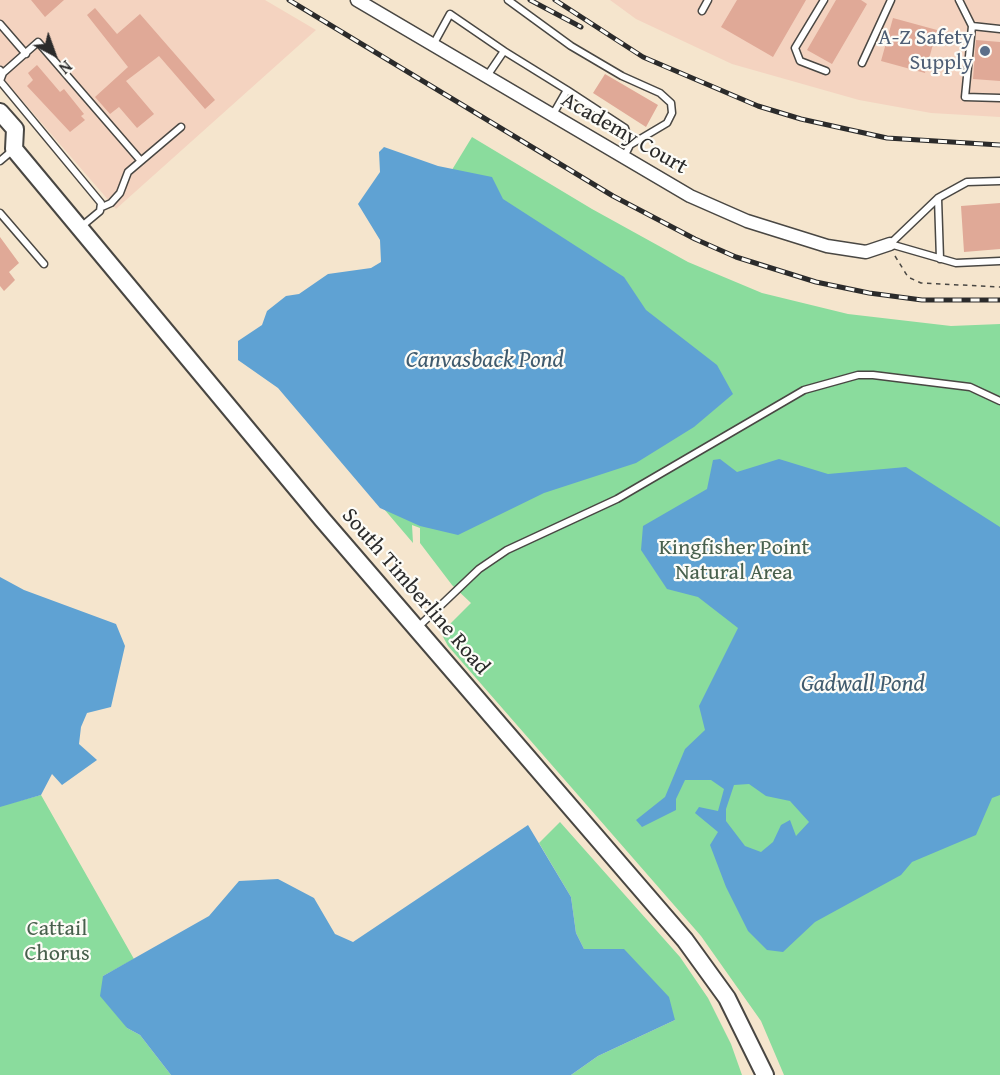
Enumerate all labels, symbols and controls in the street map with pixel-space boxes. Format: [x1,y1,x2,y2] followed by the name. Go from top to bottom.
[24,24,84,84] north arrow
[878,25,973,76] place label: A-Z Safety Supply
[978,44,992,58] marker: A-Z Safety Supply
[54,55,78,80] text: N
[556,87,692,181] street label: Academy Court
[406,347,564,375] water label: Canvasback Pond
[335,503,495,681] street label: South Timberline Road
[659,535,809,586] park label: Kingfisher Point Natural Area
[801,671,925,699] water label: Gadwall Pond
[24,916,90,968] park label: Cattail Chorus

